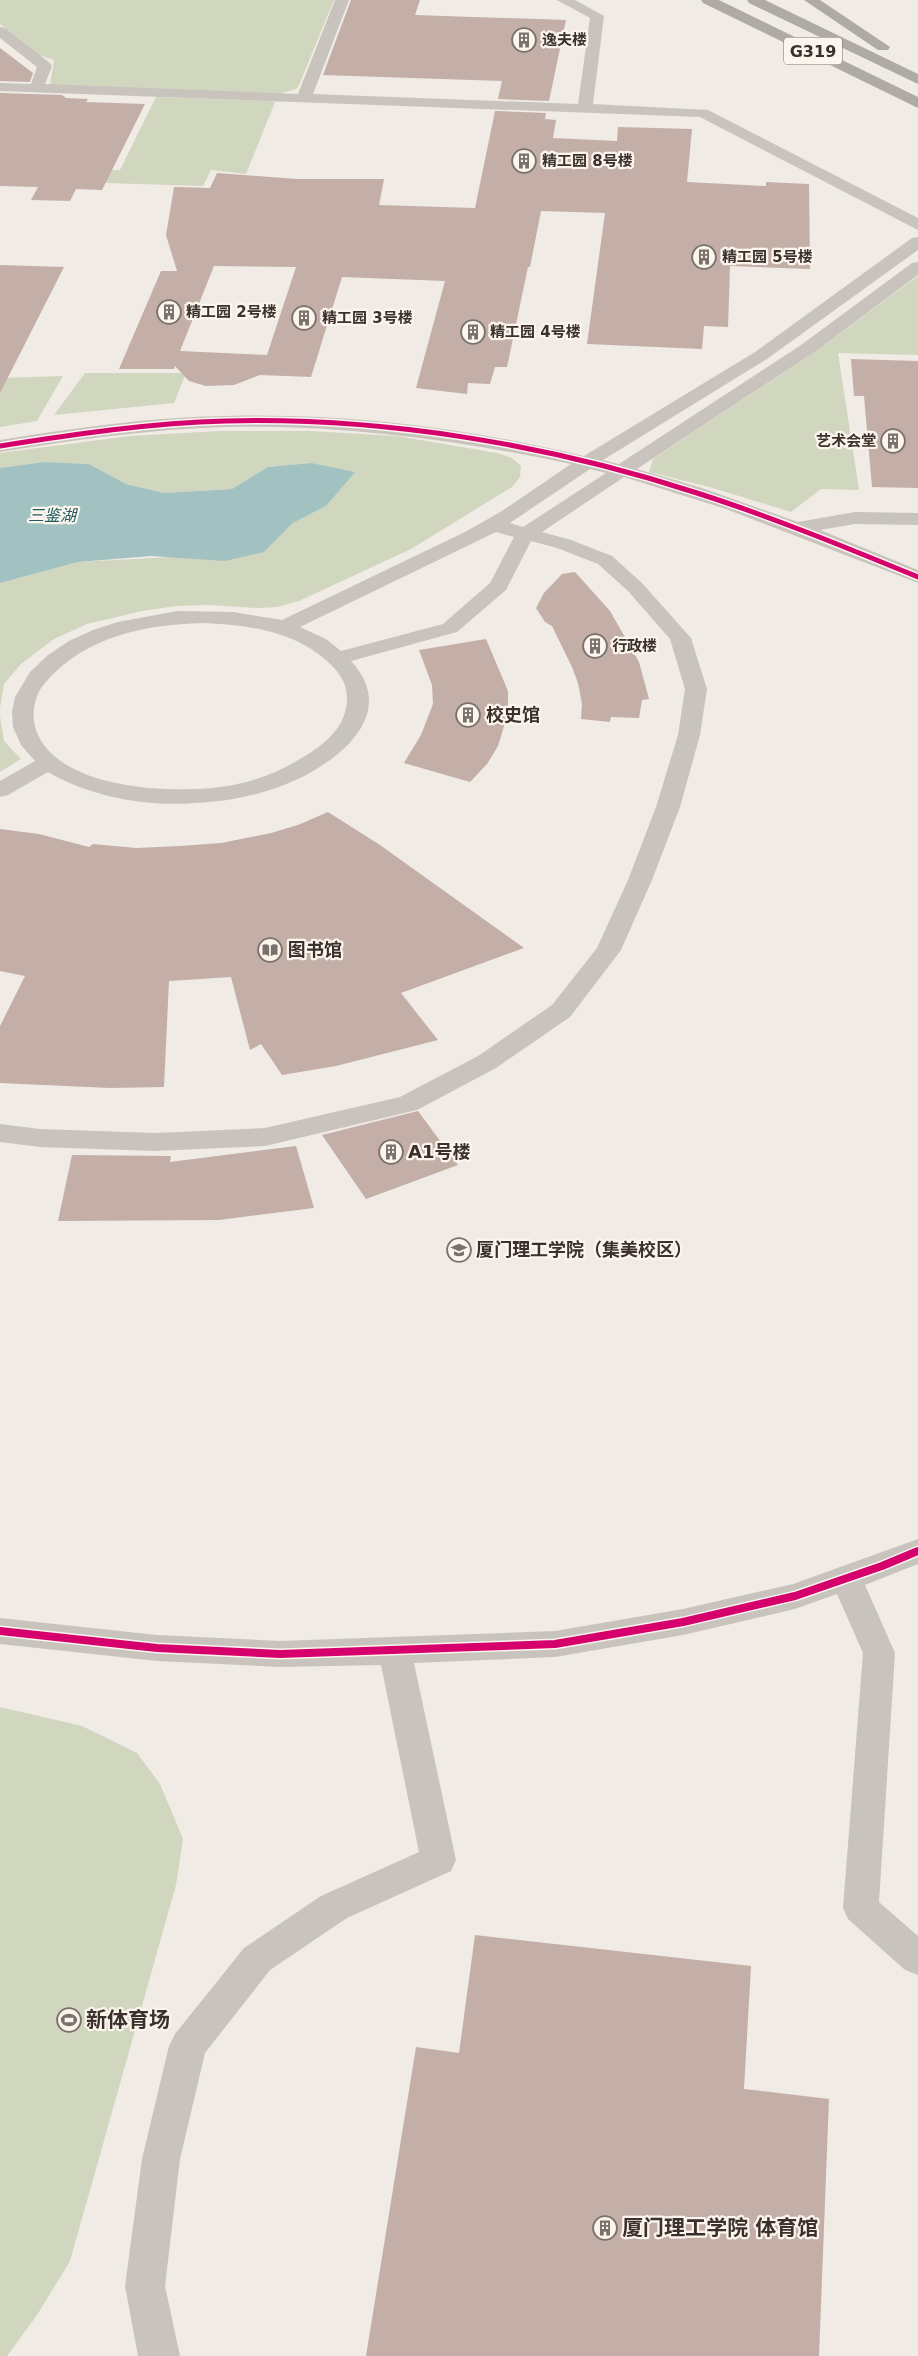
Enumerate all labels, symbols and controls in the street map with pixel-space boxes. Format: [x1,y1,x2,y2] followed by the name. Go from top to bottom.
[511,27,537,53] building icon: 逸夫楼
[542,31,587,49] place label: 逸夫楼
[784,37,842,64] road number: G319
[511,148,537,174] building icon: 精工园 8号楼
[542,152,633,170] place label: 精工园 8号楼
[691,244,717,270] building icon: 精工园 5号楼
[722,248,813,266] place label: 精工园 5号楼
[156,299,182,325] building icon: 精工园 2号楼
[186,303,277,321] place label: 精工园 2号楼
[291,305,317,331] building icon: 精工园 3号楼
[322,309,413,327] place label: 精工园 3号楼
[460,319,486,345] building icon: 精工园 4号楼
[490,323,581,341] place label: 精工园 4号楼
[880,428,906,454] building icon: 艺术会堂
[816,432,876,450] place label: 艺术会堂
[28,506,79,525] water label: 三鉴湖
[582,633,608,659] building icon: 行政楼
[612,637,657,655] place label: 行政楼
[455,702,481,728] building icon: 校史馆
[486,704,540,725] place label: 校史馆
[257,937,283,963] library icon: 图书馆
[288,939,342,960] place label: 图书馆
[378,1139,404,1165] building icon: A1号楼
[408,1141,470,1162] place label: A1号楼
[446,1237,472,1263] school or university icon: 厦门理工学院（集美校区）
[476,1239,692,1260] place label: 厦门理工学院（集美校区）
[56,2007,82,2033] sports icon: 新体育场
[86,2008,170,2032] place label: 新体育场
[592,2215,618,2241] building icon: 厦门理工学院 体育馆
[622,2216,818,2240] place label: 厦门理工学院 体育馆

